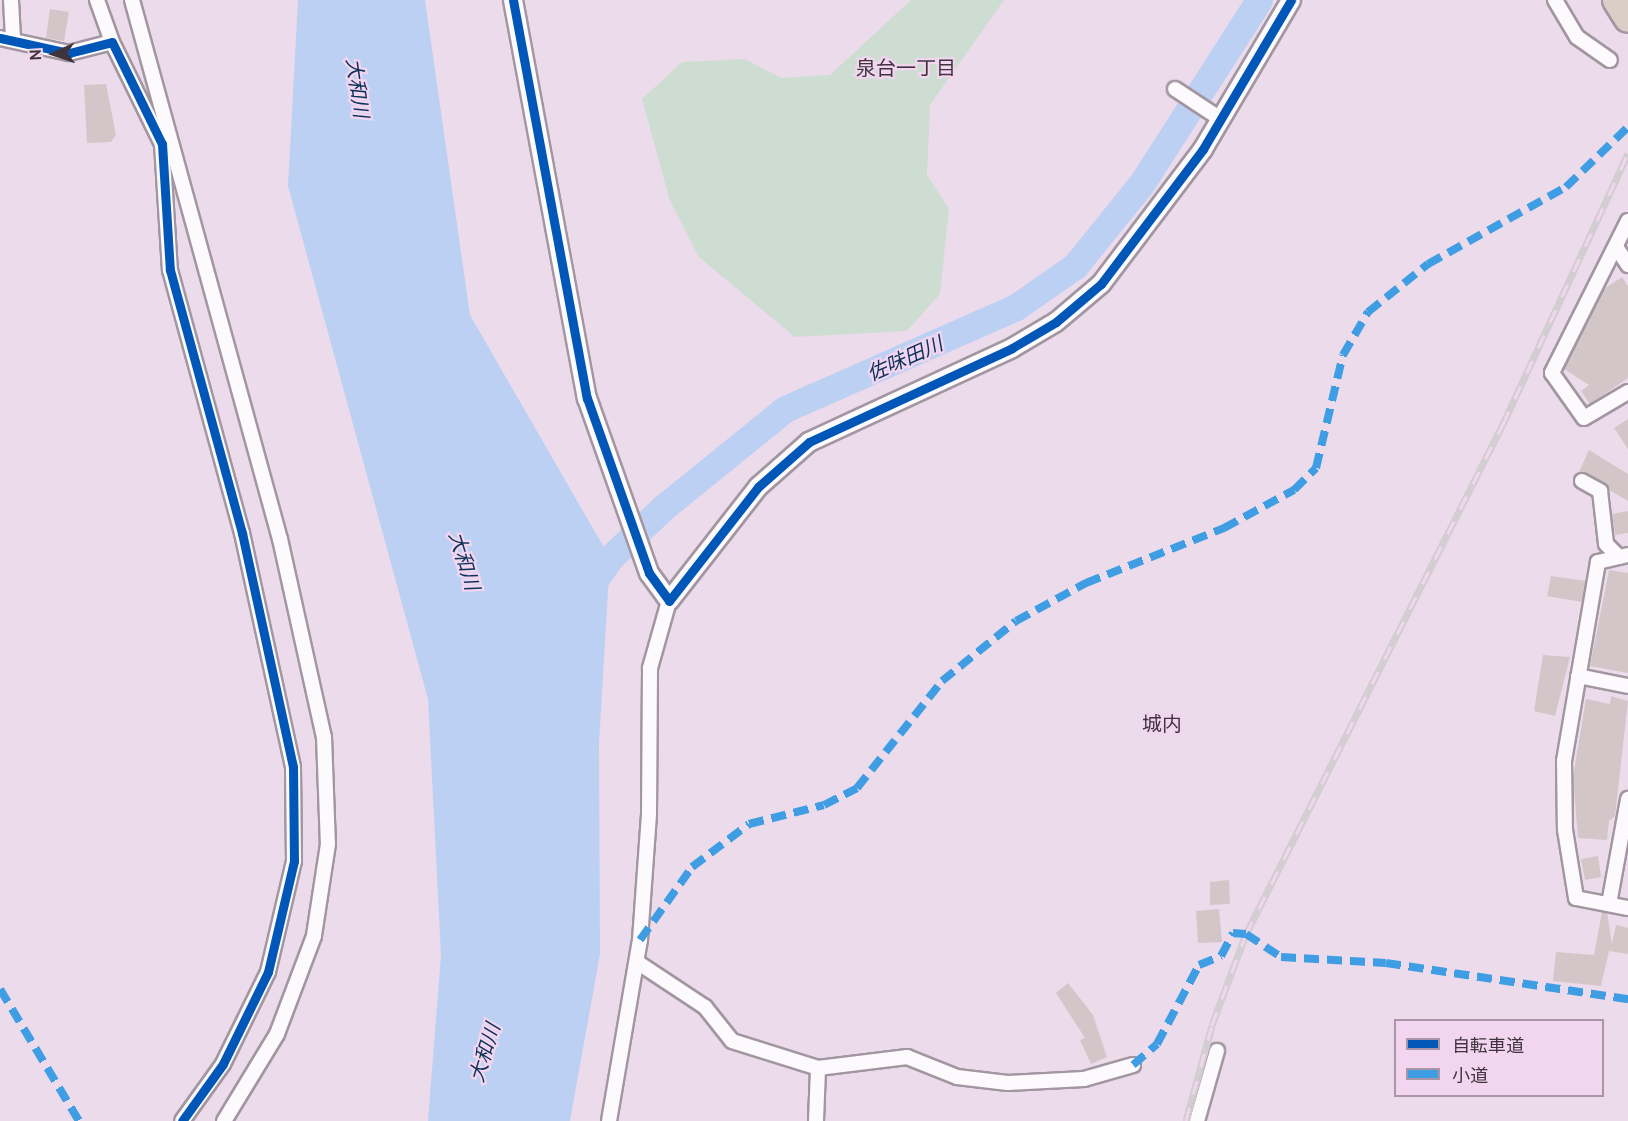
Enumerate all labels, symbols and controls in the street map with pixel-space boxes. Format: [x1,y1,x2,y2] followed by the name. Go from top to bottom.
[24,24,84,84] north arrow
[26,49,45,61] text: N
[856,56,956,80] district label: 泉台一丁目
[341,57,373,119] water label: 大和川
[864,332,946,386] water label: 佐味田川
[444,529,484,593] water label: 大和川
[1142,712,1182,736] district label: 城内
[1394,1019,1604,1097] legend
[465,1021,505,1085] water label: 大和川
[1452,1035,1524,1057] text: 自転車道
[1452,1065,1488,1087] text: 小道

